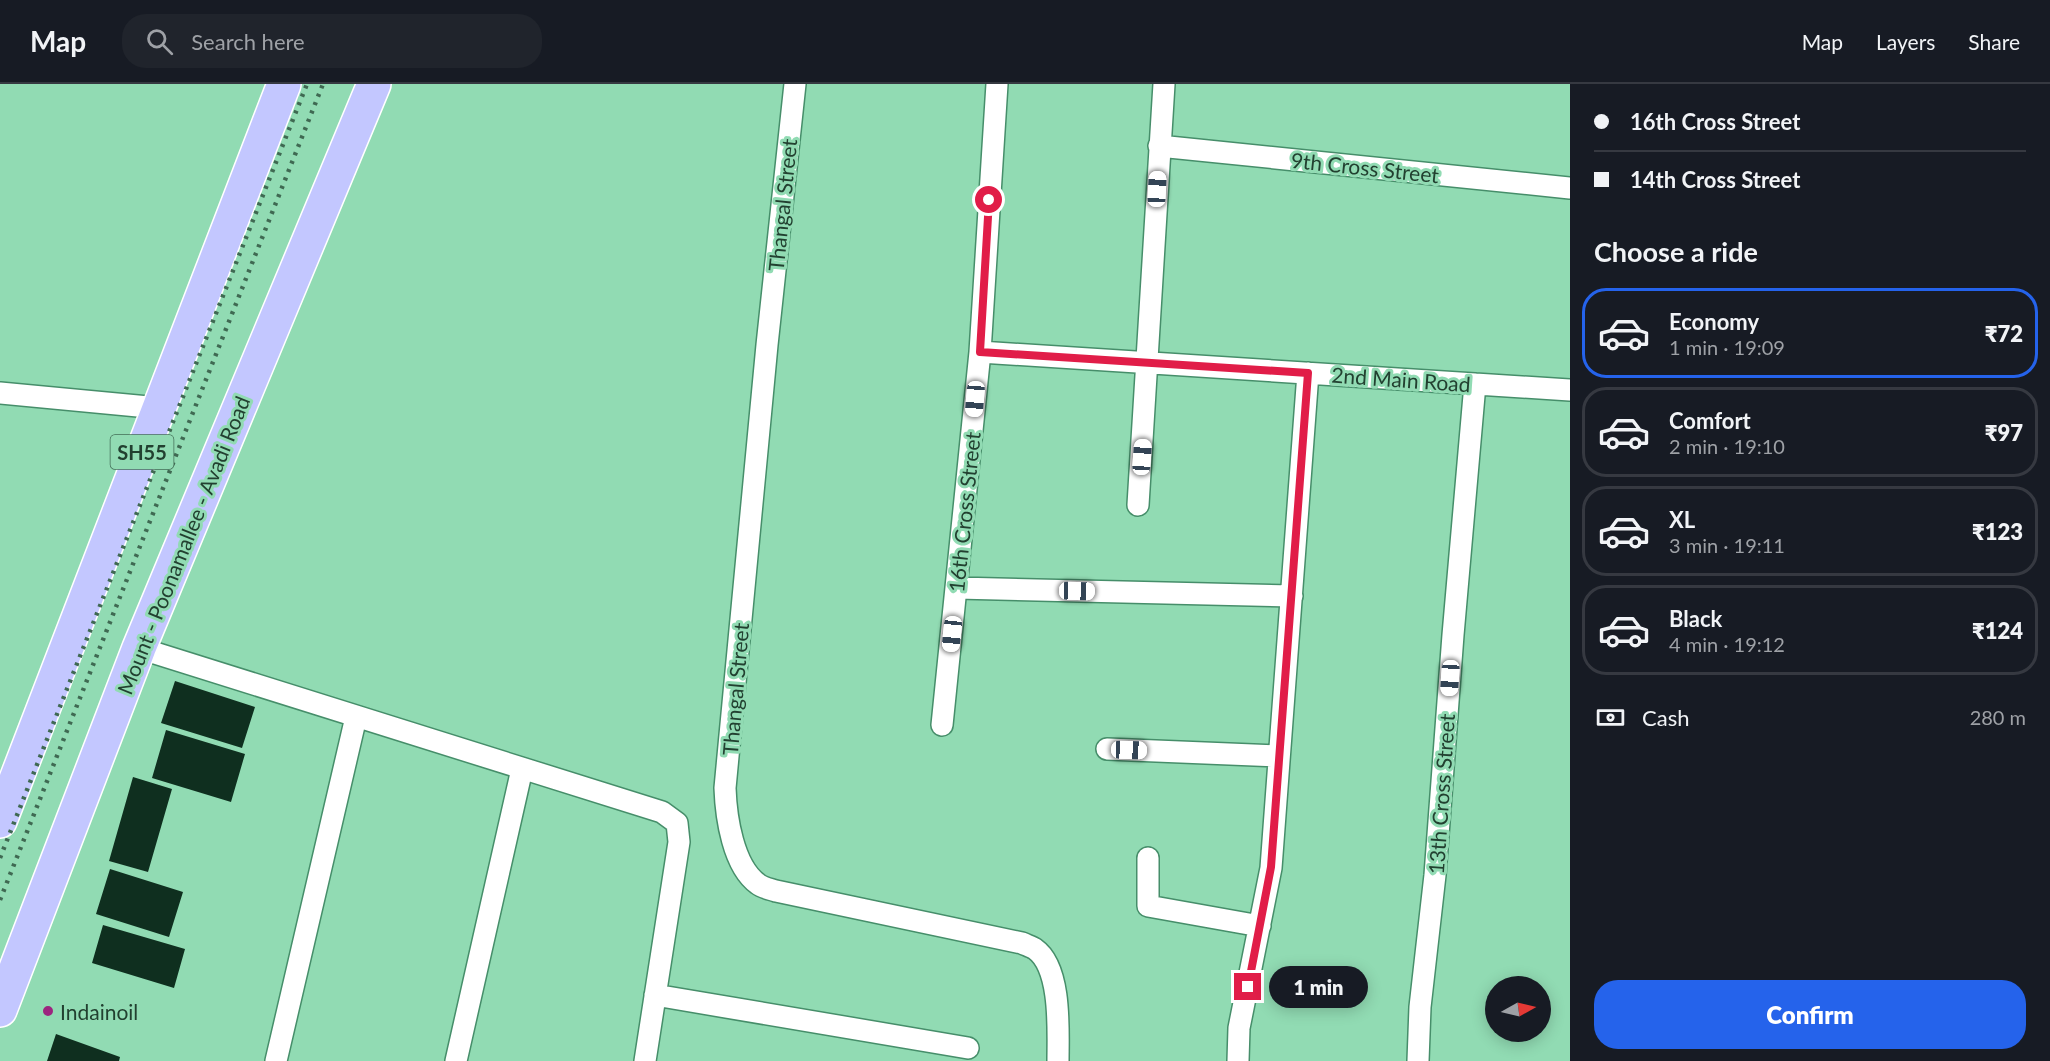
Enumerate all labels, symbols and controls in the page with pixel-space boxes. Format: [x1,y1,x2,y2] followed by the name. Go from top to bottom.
[122,14,542,68] search box
[30,24,86,58] text: Map
[143,25,176,58] icon: search
[191,28,305,55] text: Search here
[1802,29,1843,54] text: Map
[1876,29,1935,54] text: Layers
[1968,29,2020,54] text: Share
[1630,108,1800,135] text: 16th Cross Street
[763,137,801,272] street label: Thangal Street
[1290,147,1441,187] street label: 9th Cross Street
[1630,166,1800,193] text: 14th Cross Street
[1147,171,1167,207] car
[975,186,1002,213] route start
[1594,235,1758,268] text: Choose a ride
[1597,306,1651,360] icon: car
[1669,308,1759,335] text: Economy
[1985,320,2023,347] text: ₹72
[1669,335,1785,359] text: 1 min · 19:09
[1331,362,1471,396] street label: 2nd Main Road
[964,380,986,418] car
[112,392,254,698] street label: Mount - Poonamallee - Avadi Road
[1597,405,1651,459] icon: car
[1669,407,1751,434] text: Comfort
[1985,419,2023,446] text: ₹97
[943,430,985,593] street label: 16th Cross Street
[1669,434,1785,458] text: 2 min · 19:10
[110,435,174,469] road number: SH55
[1132,438,1152,476] car
[1597,504,1651,558] icon: car
[1669,506,1695,533] text: XL
[1972,518,2023,545] text: ₹123
[1669,533,1785,557] text: 3 min · 19:11
[1059,582,1095,600] car
[1597,603,1651,657] icon: car
[1669,605,1722,632] text: Black
[941,615,963,653] car
[1972,617,2023,644] text: ₹124
[717,621,753,756] street label: Thangal Street
[1669,632,1785,656] text: 4 min · 19:12
[1440,659,1460,697] car
[1594,701,1627,734] icon: cash
[1642,704,1689,731] text: Cash
[1970,705,2026,729] text: 280 m
[1423,712,1459,875] street label: 13th Cross Street
[1111,740,1147,760] car
[1269,966,1368,1008] callout: 1 min
[1234,973,1261,1000] route end
[1294,975,1343,999] text: 1 min
[1485,976,1551,1042] north arrow
[1485,976,1551,1042] map controls
[1594,980,2026,1049] button: Confirm
[60,999,138,1024] place label: Indainoil
[41,1004,55,1018] marker: Indainoil

